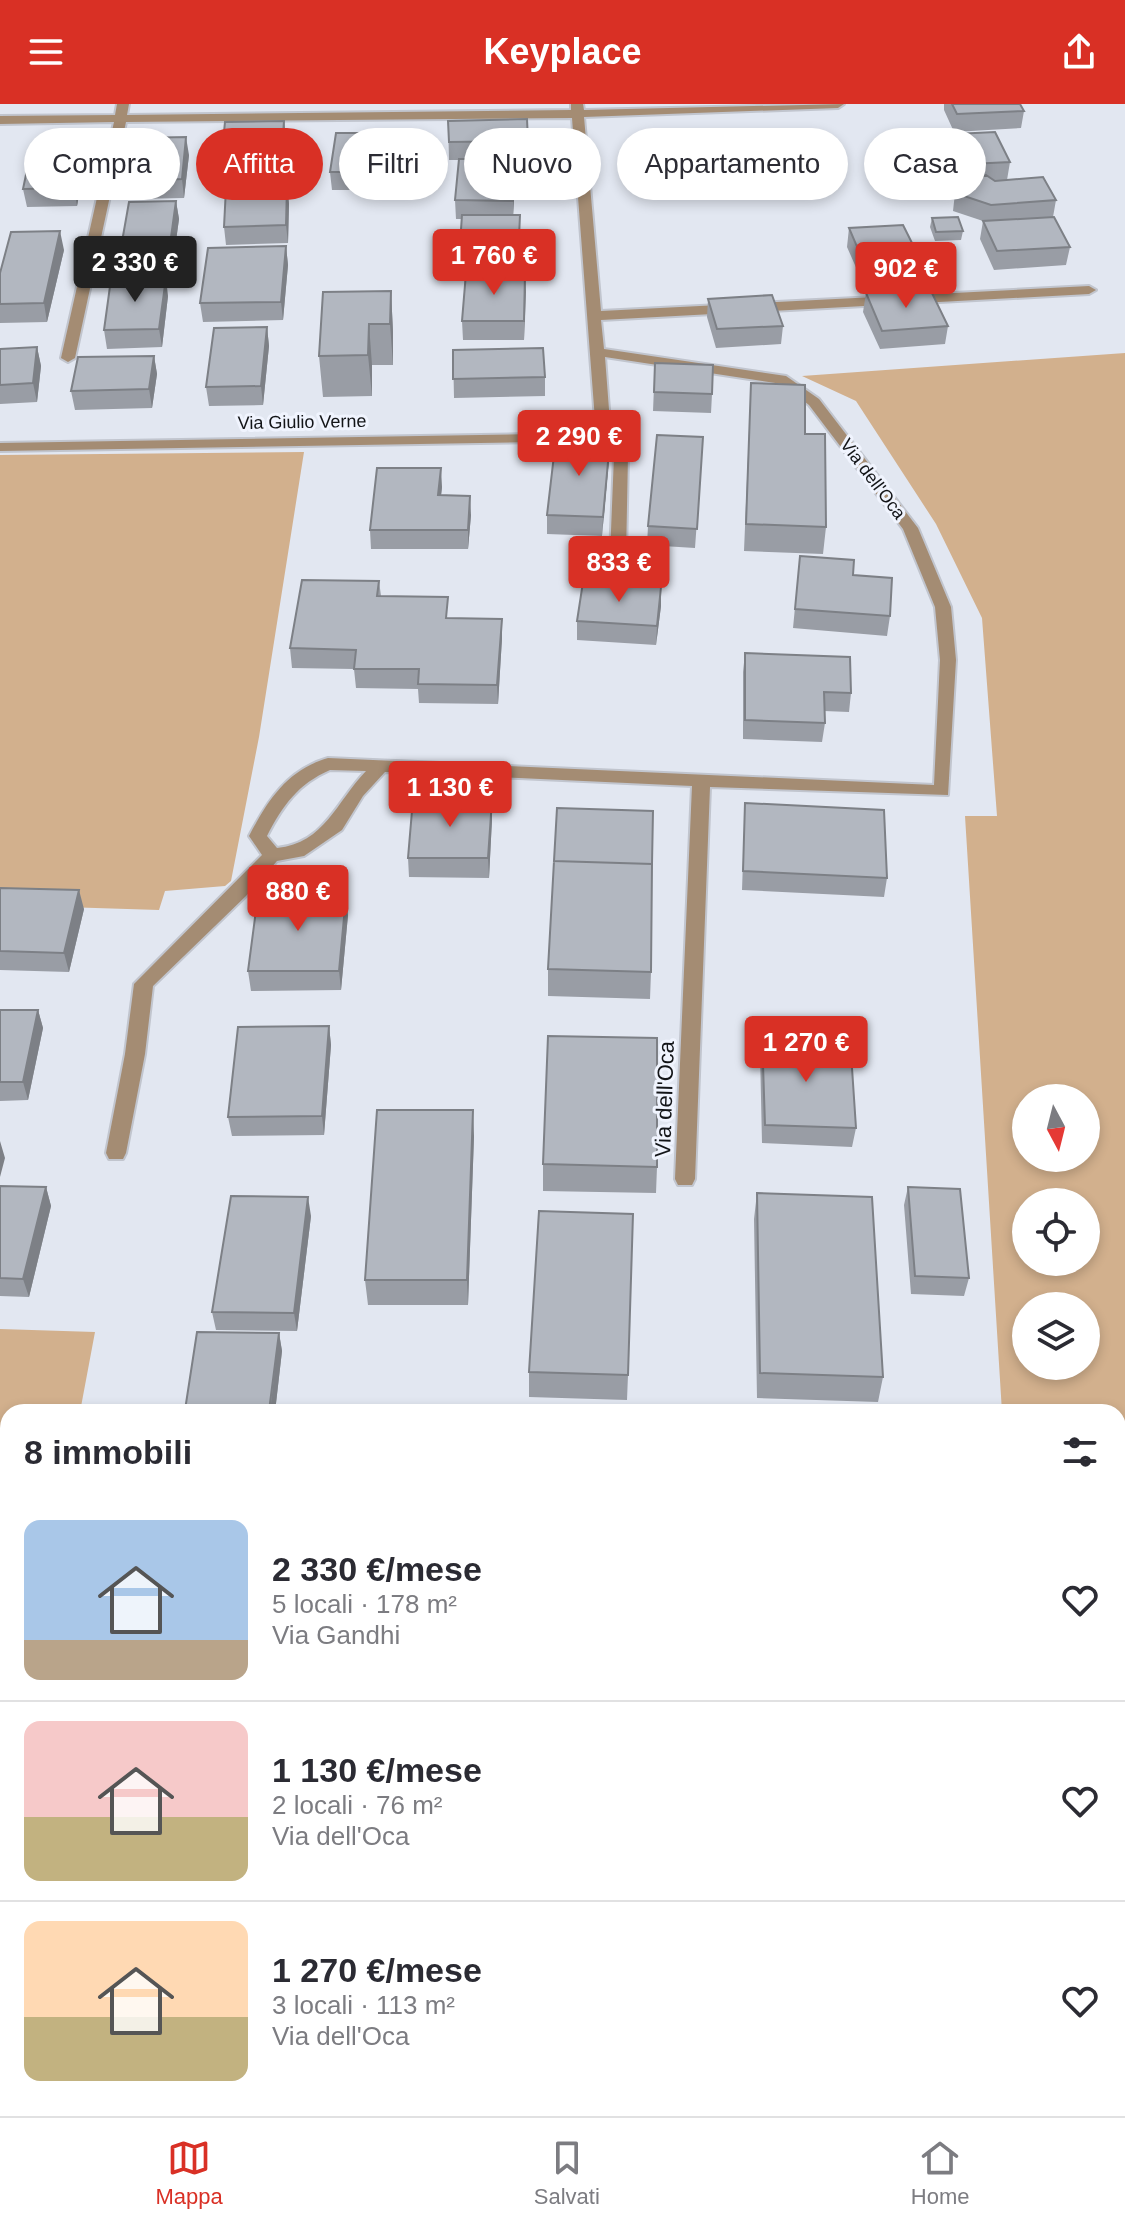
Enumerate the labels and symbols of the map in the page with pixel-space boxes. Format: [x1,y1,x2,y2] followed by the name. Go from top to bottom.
[420,229,568,297] pin: 1 760 €
[61,236,209,304] pin: 2 330 €
[850,242,962,310] pin: 902 €
[505,410,653,478] pin: 2 290 €
[237,411,367,433] street label: Via Giulio Verne
[836,435,910,524] street label: Via dell'Oca
[563,536,675,604] pin: 833 €
[376,761,524,829] pin: 1 130 €
[242,865,354,933] pin: 880 €
[732,1016,880,1084] pin: 1 270 €
[650,1040,679,1158] street label: Via dell'Oca
[1012,1084,1100,1172] north arrow

